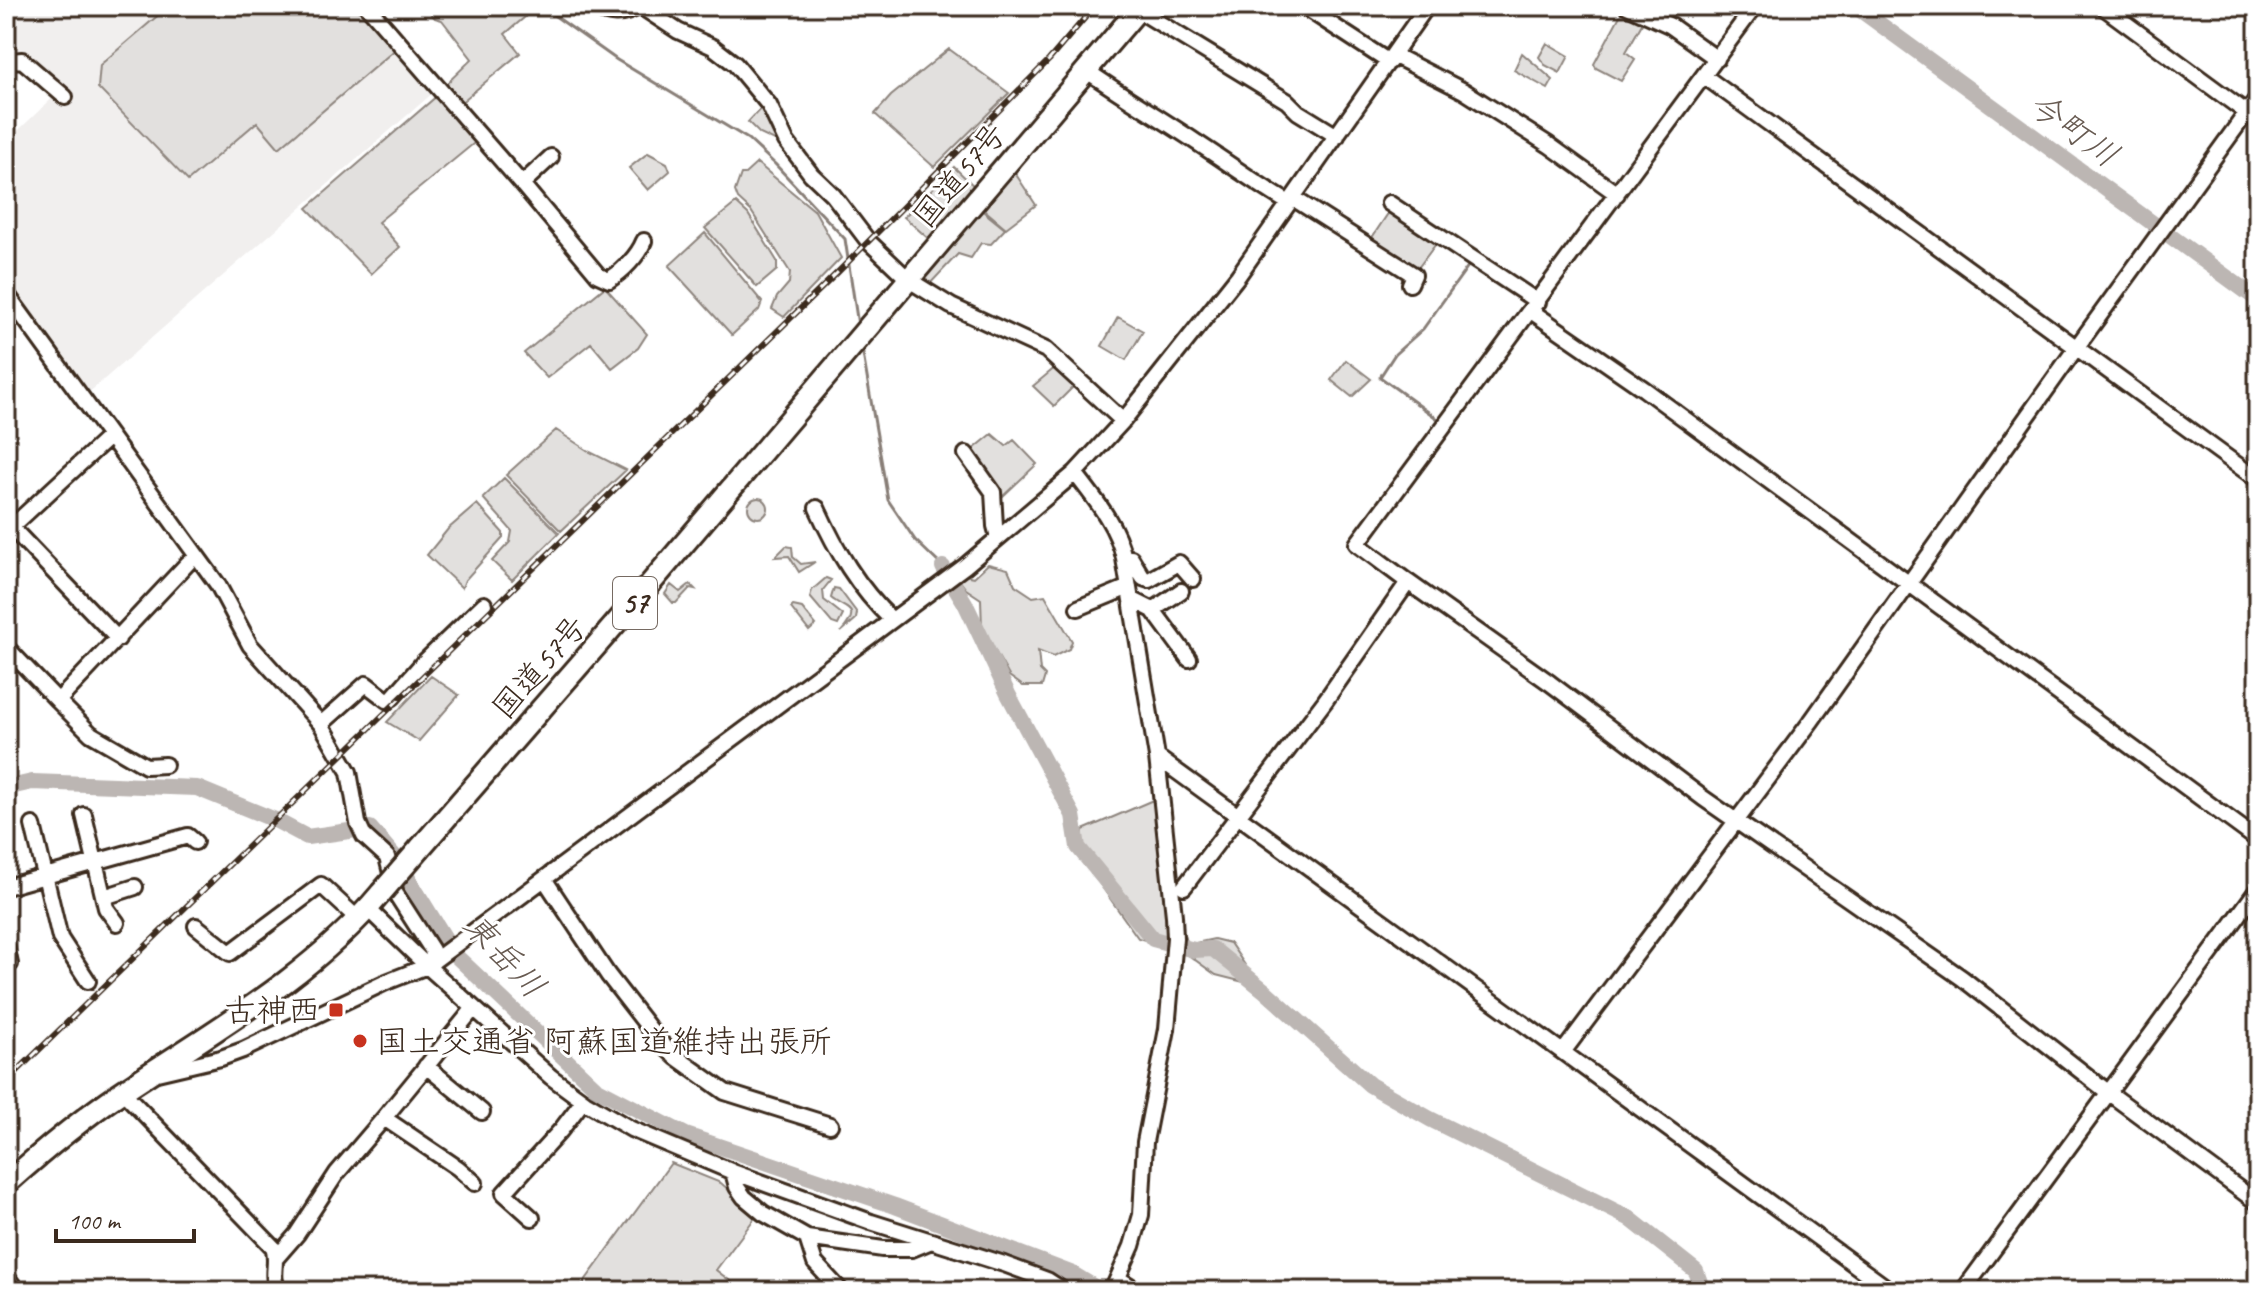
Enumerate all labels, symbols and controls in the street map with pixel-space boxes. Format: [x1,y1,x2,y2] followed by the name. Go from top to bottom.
[2020,82,2128,177] water label: 今町川
[904,114,1015,236] street label: 国道57号
[613,577,657,629] road number: 57
[483,607,596,728] street label: 国道57号
[454,903,555,1007] water label: 東岳川
[224,990,320,1031] place label: 古神西
[327,1001,345,1019] marker: 古神西
[376,1021,832,1062] place label: 国土交通省 阿蘇国道維持出張所
[351,1032,369,1050] marker: 国土交通省 阿蘇国道維持出張所
[56,1193,194,1243] scale bar
[68,1206,122,1236] text: 100 m

